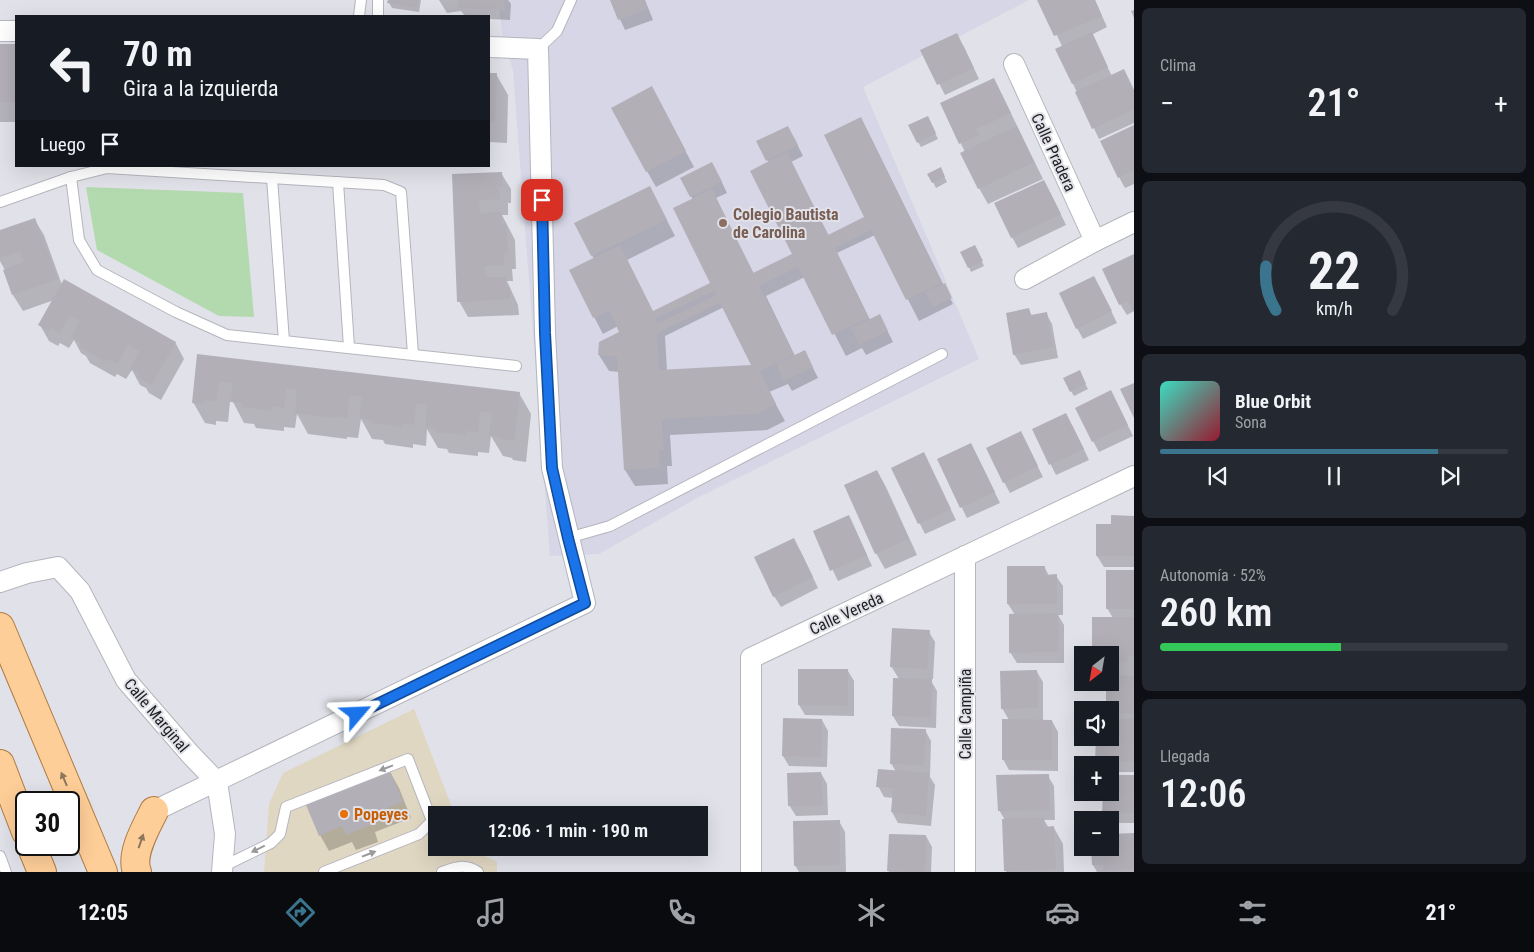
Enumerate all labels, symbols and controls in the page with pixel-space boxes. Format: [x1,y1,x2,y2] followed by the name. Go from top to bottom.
[123,34,192,75] text: 70 m
[40,35,105,100] icon: left
[1160,56,1196,75] text: Clima
[123,76,279,101] text: Gira a la izquierda
[1308,81,1360,125] text: 21°
[1160,87,1174,120] text: −
[1494,87,1508,120] text: +
[1027,110,1080,194] street label: Calle Pradera
[96,130,124,158] icon: arrive
[40,133,86,156] text: Luego
[521,179,563,221] pin
[528,186,556,214] icon: arrive
[733,205,839,242] place label: Colegio Bautista de Carolina
[717,217,729,229] marker: Colegio Bautista de Carolina
[1308,241,1360,302] text: 22
[1316,298,1352,319] text: km/h
[1235,390,1311,413] text: Blue Orbit
[1235,413,1267,432] text: Sona
[1204,462,1232,490] icon: previous
[1320,462,1348,490] icon: pause
[1436,462,1464,490] icon: next
[1160,566,1266,585] text: Autonomía · 52%
[806,588,886,639] street label: Calle Vereda
[1160,591,1272,635] text: 260 km
[1074,646,1119,691] north arrow
[1074,646,1119,856] map controls
[956,668,975,760] street label: Calle Campiña
[120,675,193,756] street label: Calle Marginal
[330,687,382,739] position arrow
[1074,701,1119,746] button: sound
[1160,747,1210,766] text: Llegada
[1074,756,1119,801] button: +
[379,764,393,772] one-way arrow
[59,772,67,786] one-way arrow
[1160,772,1246,816] text: 12:06
[15,791,80,856] speed limit sign: 30
[354,805,408,824] place label: Popeyes
[338,808,350,820] marker: Popeyes
[1074,811,1119,856] button: −
[488,819,648,842] text: 12:06 · 1 min · 190 m
[138,833,145,848] one-way arrow
[251,846,265,854] one-way arrow
[362,850,377,858] one-way arrow
[283,895,318,930] icon: directions
[474,895,509,930] icon: music
[664,895,699,930] icon: phone
[854,895,889,930] icon: climate
[1045,895,1080,930] icon: car
[1235,895,1270,930] icon: filters
[78,900,128,925] text: 12:05
[1425,900,1456,925] text: 21°

